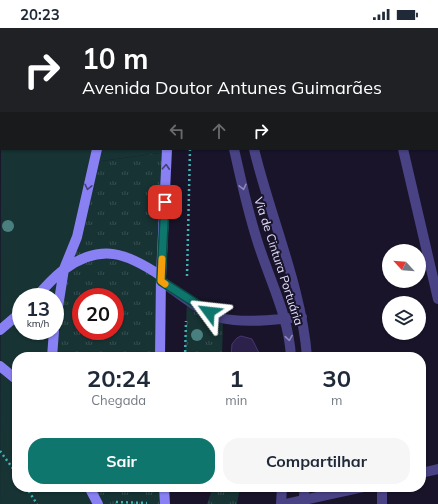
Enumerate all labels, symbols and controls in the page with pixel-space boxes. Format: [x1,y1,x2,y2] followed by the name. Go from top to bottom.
[20,5,60,24] text: 20:23
[82,41,148,76] text: 10 m
[16,44,68,96] icon: right
[82,76,382,99] text: Avenida Doutor Antunes Guimarães
[166,120,188,142] icon: left
[208,120,230,142] icon: ahead
[250,120,272,142] icon: right
[162,164,171,170] one-way arrow
[85,184,93,190] one-way arrow
[238,184,246,190] one-way arrow
[148,185,182,219] pin
[154,191,176,213] icon: arrive
[251,195,307,327] street label: Via de Cintura Portuária
[382,244,426,288] north arrow
[382,244,426,340] map controls
[72,288,124,340] speed limit sign: 20
[188,291,230,333] position arrow
[26,296,50,321] text: 13
[382,296,426,340] button: layers
[27,317,49,330] text: km/h
[284,335,293,341] one-way arrow
[87,363,150,393] text: 20:24
[229,363,244,393] text: 1
[322,363,351,393] text: 30
[91,392,146,408] text: Chegada
[225,392,247,408] text: min
[331,392,342,408] text: m
[28,438,215,484] button: Sair
[223,438,410,484] button: Compartilhar

